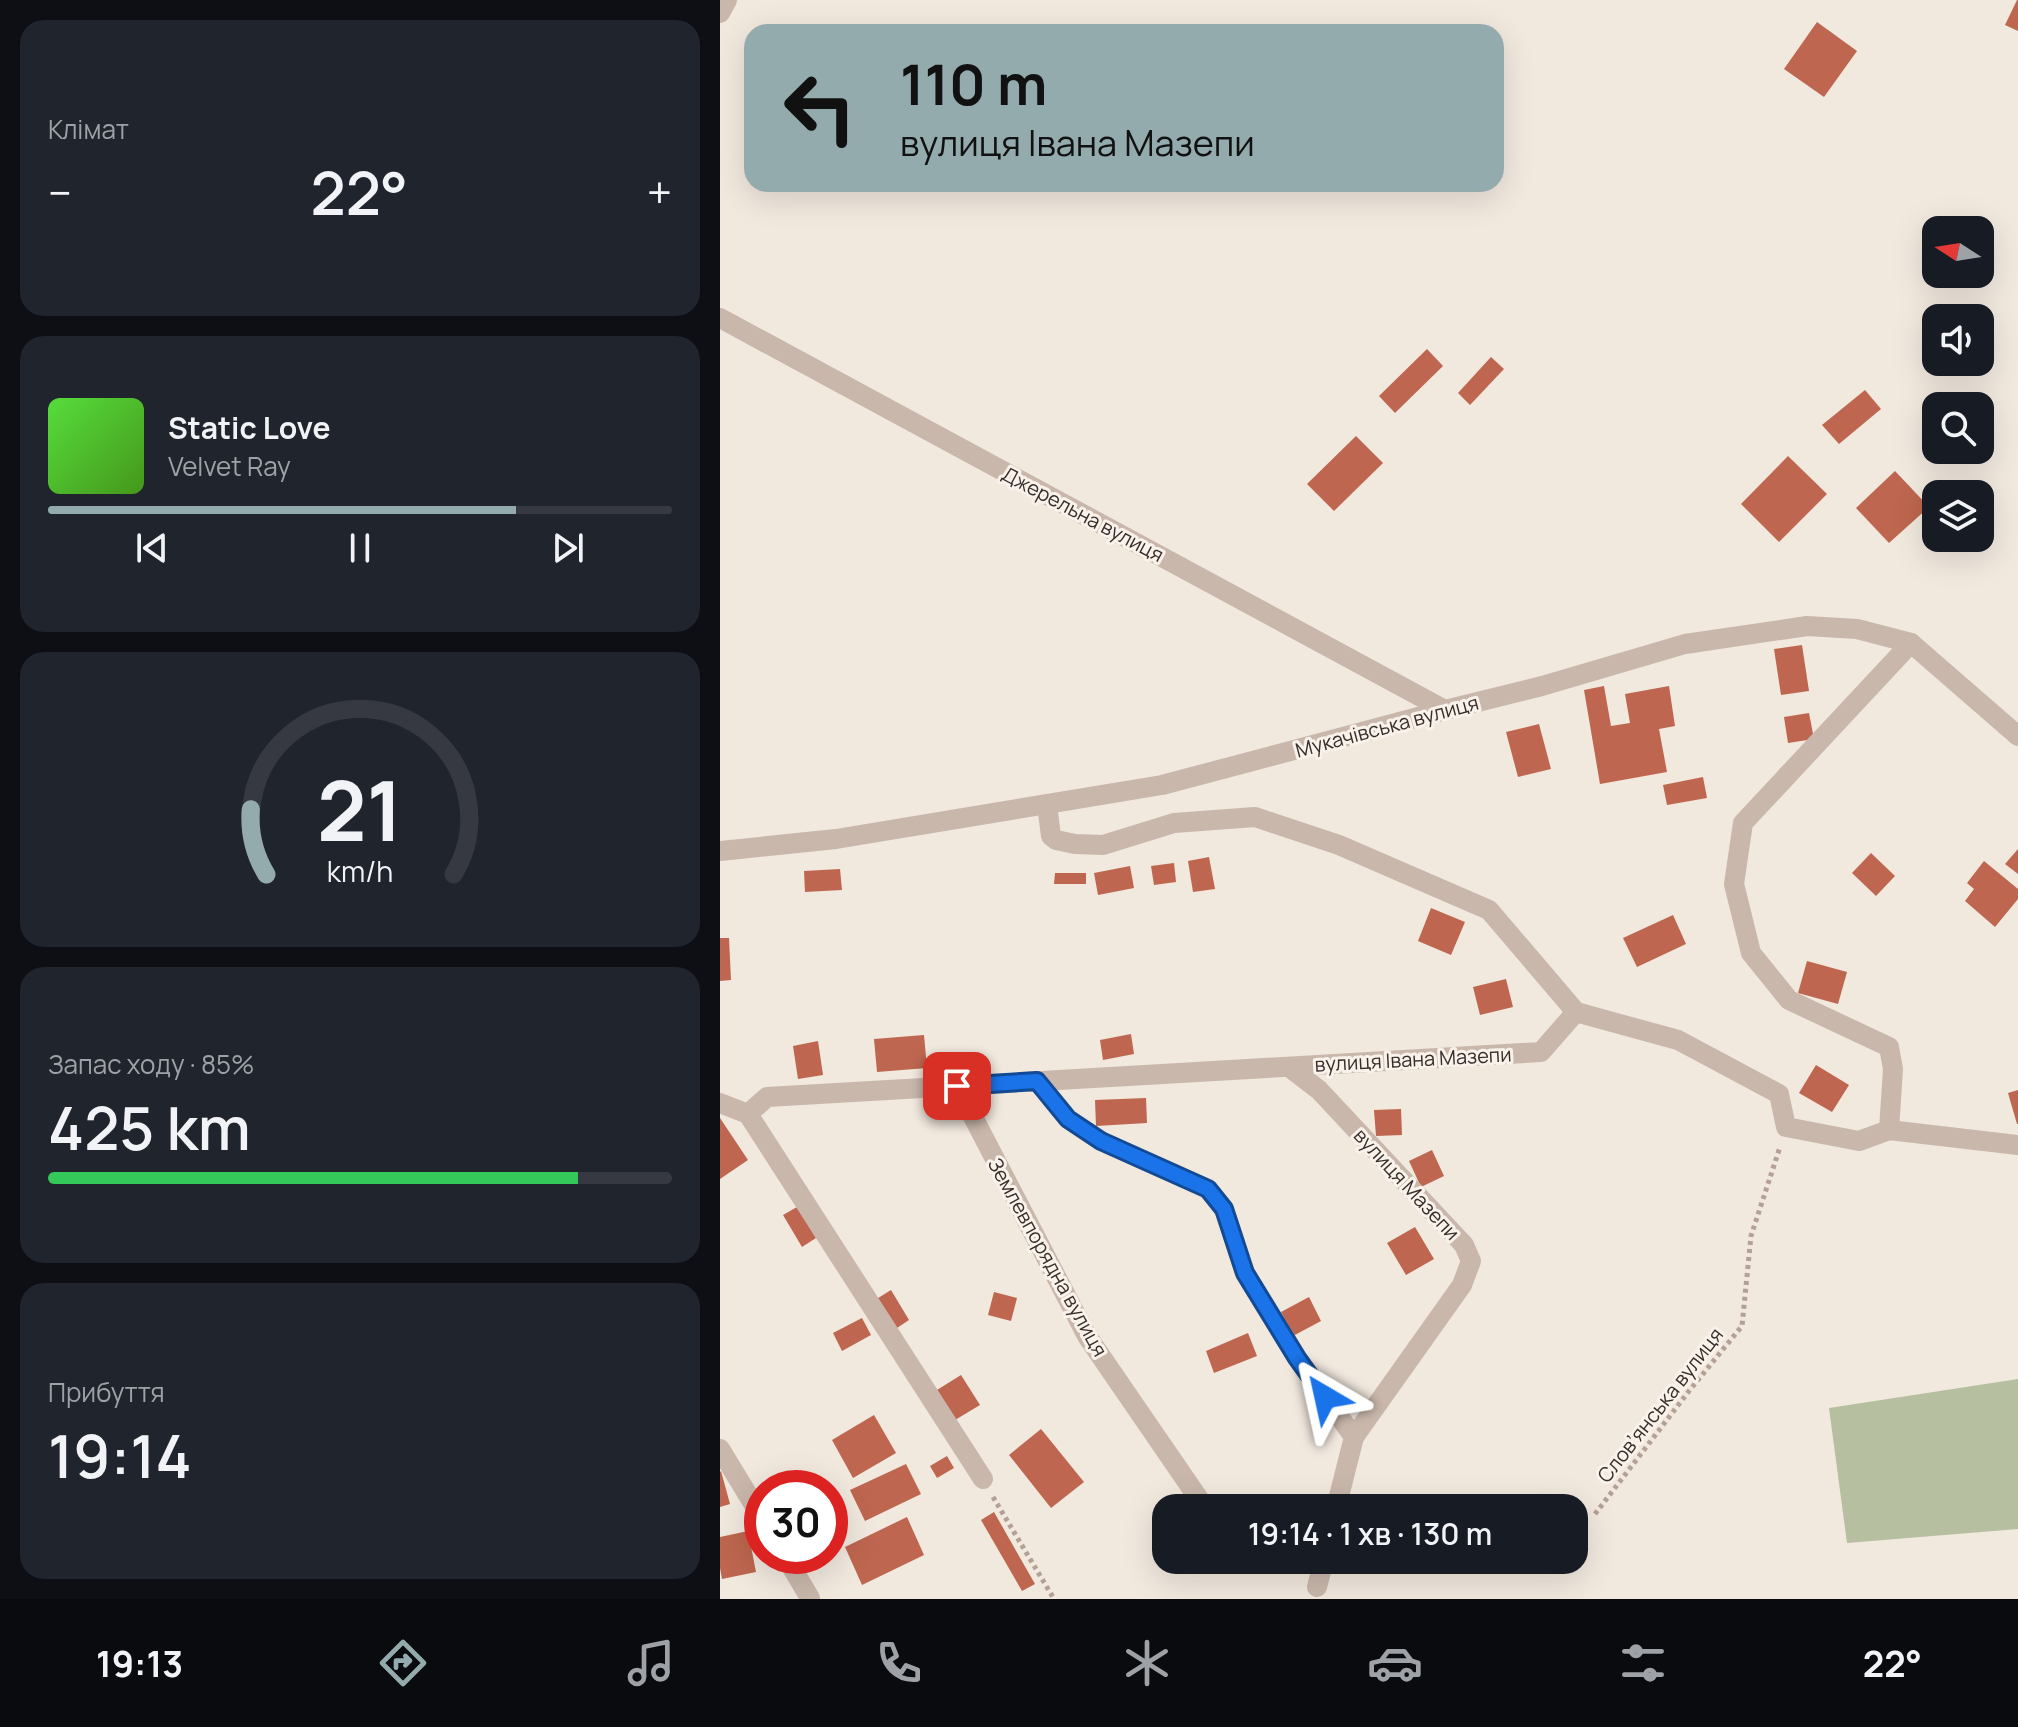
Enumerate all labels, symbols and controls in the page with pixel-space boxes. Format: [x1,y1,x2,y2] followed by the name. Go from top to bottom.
[900,45,1047,122] text: 110 m
[768,56,872,160] icon: left
[48,111,129,147] text: Клімат
[900,118,1255,167] text: вулиця Івана Мазепи
[310,151,408,233] text: 22°
[48,162,72,222] text: −
[647,162,672,222] text: +
[1922,216,1994,288] north arrow
[1922,216,1994,552] map controls
[1922,304,1994,376] button: sound
[1922,392,1994,464] button: search
[168,407,331,448] text: Static Love
[168,448,291,484] text: Velvet Ray
[997,460,1169,568] street label: Джерельна вулиця
[1922,480,1994,552] button: layers
[130,526,174,570] icon: previous
[338,526,382,570] icon: pause
[546,526,590,570] icon: next
[1292,689,1482,763] street label: Мукачівська вулиця
[317,752,403,866] text: 21
[327,853,393,892] text: km/h
[1314,1040,1512,1078] street label: вулиця Івана Мазепи
[48,1046,254,1082] text: Запас ходу · 85%
[923,1052,991,1120] pin
[935,1064,979,1108] icon: arrive
[48,1086,251,1168] text: 425 km
[1348,1122,1466,1246] street label: вулиця Мазепи
[982,1153,1114,1361] street label: Землевпорядна вулиця
[1591,1322,1729,1488] street label: Словʼянська вулиця
[1283,1355,1367,1439] position arrow
[48,1374,165,1410] text: Прибуття
[48,1414,192,1496] text: 19:14
[744,1470,848,1574] speed limit sign: 30
[1248,1513,1492,1554] text: 19:14 · 1 хв · 130 m
[375,1635,431,1691] icon: directions
[623,1635,679,1691] icon: music
[871,1635,927,1691] icon: phone
[1119,1635,1175,1691] icon: climate
[1367,1635,1423,1691] icon: car
[1615,1635,1671,1691] icon: filters
[96,1639,183,1688] text: 19:13
[1863,1639,1922,1688] text: 22°

